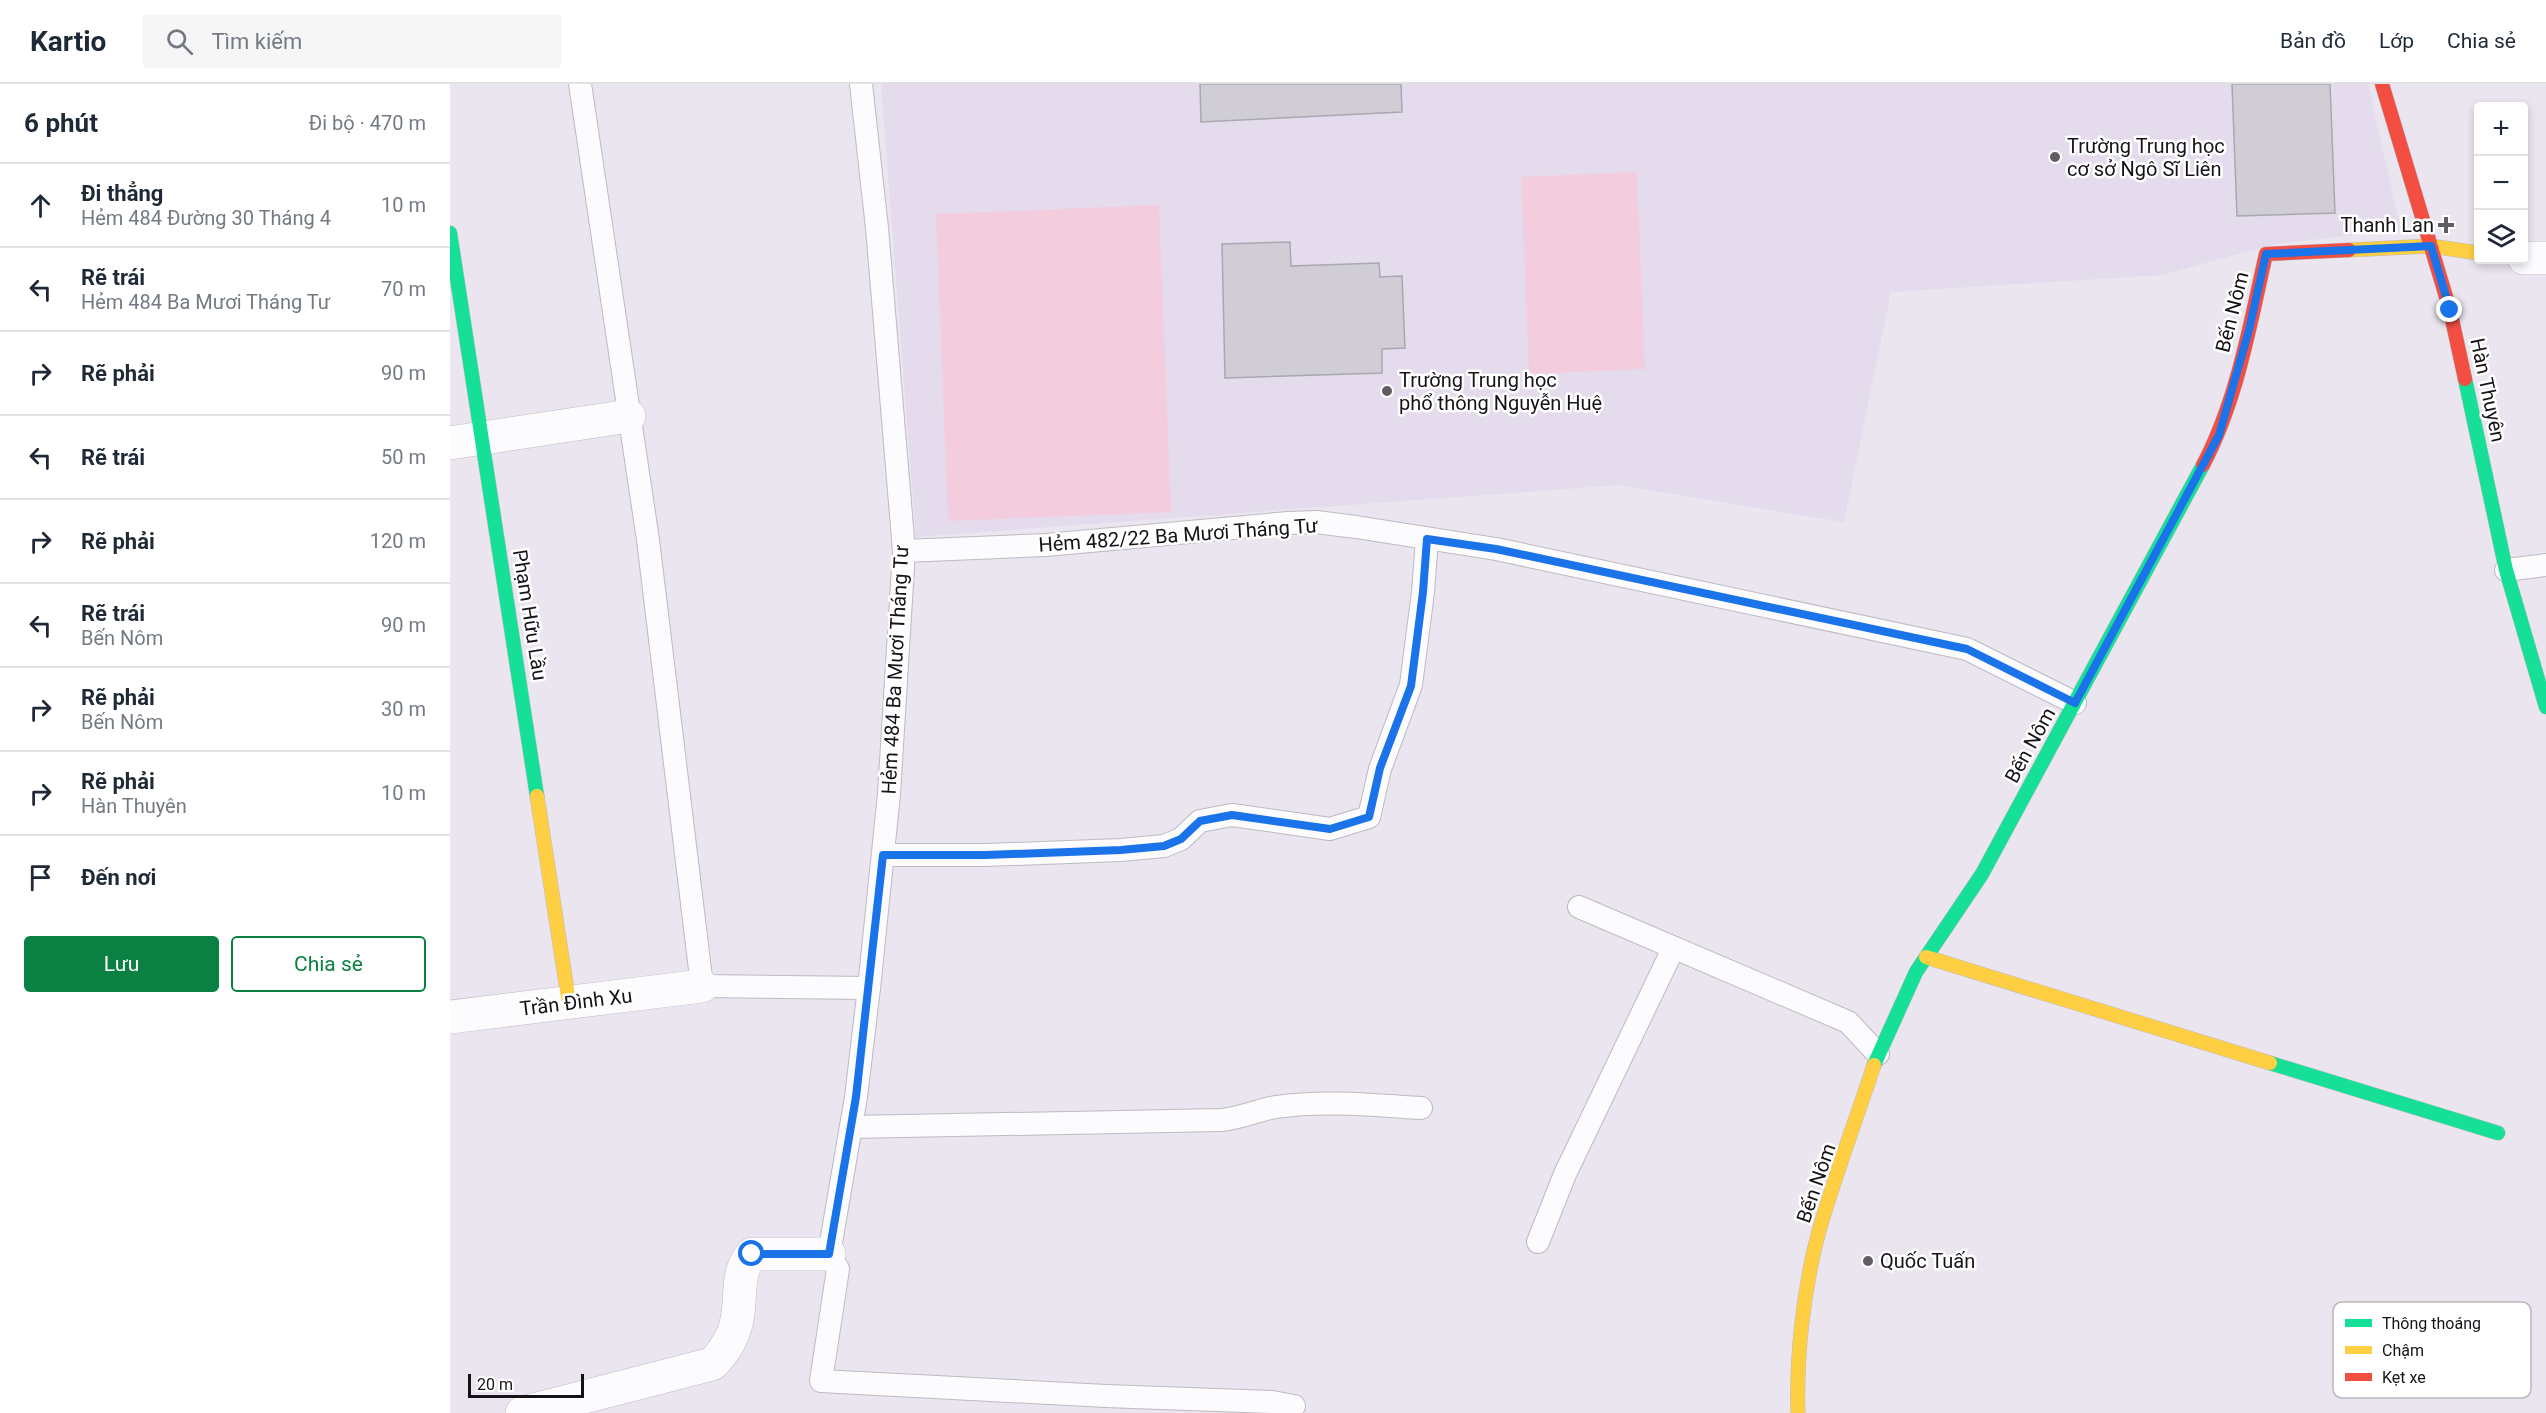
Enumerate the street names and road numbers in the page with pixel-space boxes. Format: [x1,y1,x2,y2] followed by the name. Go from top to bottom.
[2210,269,2254,355] street label: Bến Nôm
[2465,336,2511,444] street label: Hàn Thuyên
[1038,513,1319,557] street label: Hẻm 482/22 Ba Mươi Tháng Tư
[876,544,914,795] street label: Hẻm 484 Ba Mươi Tháng Tư
[508,548,552,682] street label: Phạm Hữu Lầu
[2000,703,2060,787] street label: Bến Nôm
[518,983,634,1021] street label: Trần Đình Xu
[1791,1140,1841,1226] street label: Bến Nôm

